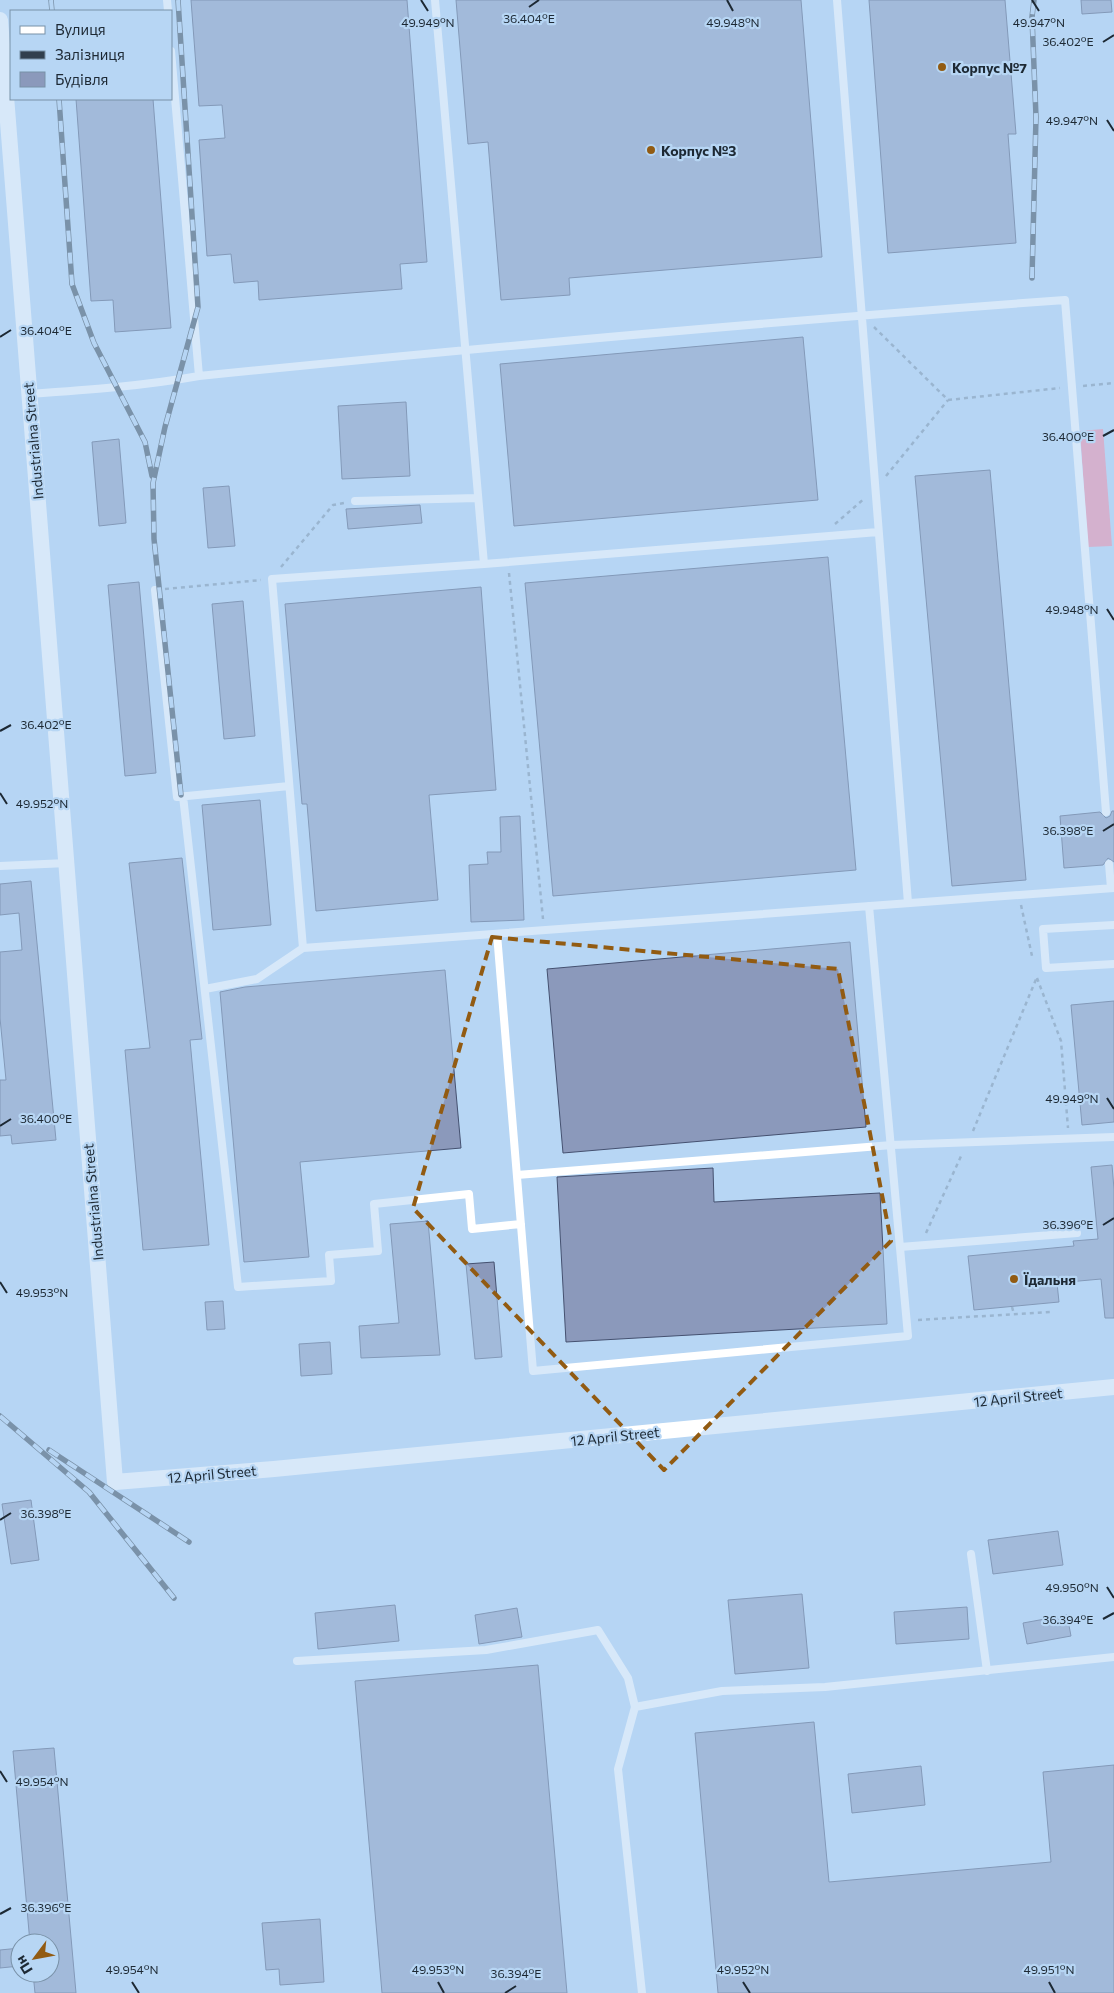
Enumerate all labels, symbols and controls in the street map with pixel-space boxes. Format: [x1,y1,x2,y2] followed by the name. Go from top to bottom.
[10,10,172,100] legend
[503,11,555,25] text: 36.404°E
[401,15,455,29] text: 49.949°N
[706,15,760,29] text: 49.948°N
[1013,15,1065,29] text: 49.947°N
[55,20,106,38] text: Вулиця
[1042,34,1094,48] text: 36.402°E
[55,45,125,63] text: Залізниця
[952,59,1027,76] place label: Корпус №7
[936,61,948,73] marker: Корпус №7
[55,70,108,88] text: Будівля
[1046,113,1098,127] text: 49.947°N
[661,142,736,159] place label: Корпус №3
[645,144,657,156] marker: Корпус №3
[20,323,72,337] text: 36.404°E
[19,381,47,500] street label: Industrialna Street
[1042,429,1094,443] text: 36.400°E
[1045,602,1099,616] text: 49.948°N
[20,717,72,731] text: 36.402°E
[16,796,68,810] text: 49.952°N
[1043,823,1093,837] text: 36.398°E
[1045,1091,1099,1105] text: 49.949°N
[20,1111,72,1125] text: 36.400°E
[79,1142,107,1261] street label: Industrialna Street
[1043,1217,1093,1231] text: 36.396°E
[1023,1271,1076,1288] place label: Їдальня
[1008,1273,1020,1285] marker: Їдальня
[16,1285,68,1299] text: 49.953°N
[973,1384,1064,1410] street label: 12 April Street
[570,1423,661,1449] street label: 12 April Street
[167,1462,258,1486] street label: 12 April Street
[21,1506,71,1520] text: 36.398°E
[1045,1580,1099,1594] text: 49.950°N
[1043,1612,1093,1626] text: 36.394°E
[16,1774,68,1788] text: 49.954°N
[21,1900,71,1914] text: 36.396°E
[10,1933,60,1983] north arrow
[11,1953,36,1978] text: Пн
[106,1962,158,1976] text: 49.954°N
[412,1962,464,1976] text: 49.953°N
[717,1962,769,1976] text: 49.952°N
[1023,1962,1075,1976] text: 49.951°N
[491,1966,541,1980] text: 36.394°E

